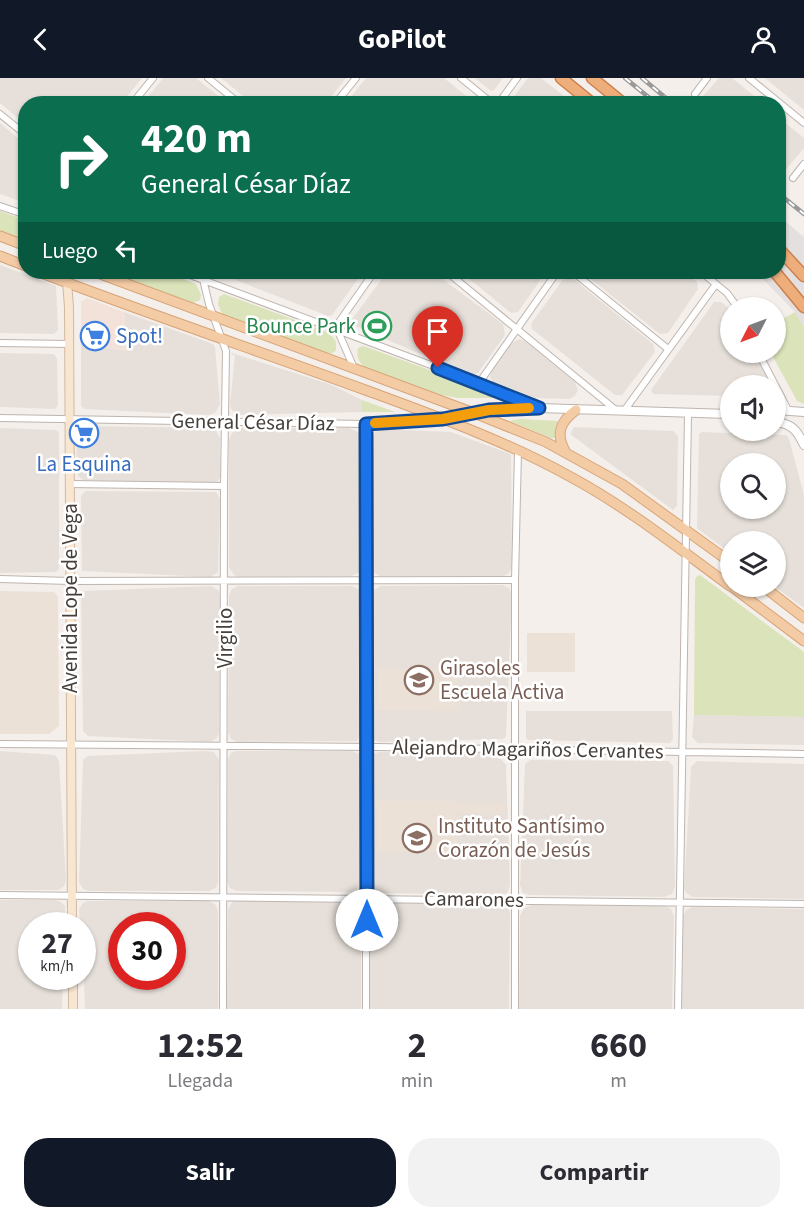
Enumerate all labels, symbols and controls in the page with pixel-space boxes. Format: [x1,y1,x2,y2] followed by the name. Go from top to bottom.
[358,20,446,59] text: GoPilot
[24,23,57,56] icon: back
[747,23,780,56] icon: person
[141,109,252,169] text: 420 m
[42,120,120,198] icon: right
[141,165,351,204] text: General César Díaz
[110,234,143,267] icon: left
[42,235,98,267] text: Luego
[720,297,786,363] north arrow
[720,297,786,597] map controls
[412,306,463,368] pin
[361,310,393,342] sports icon: Bounce Park
[246,311,357,341] place label: Bounce Park
[421,315,454,348] icon: arrive
[79,320,111,352] supermarket icon: Spot!
[116,321,163,351] place label: Spot!
[720,375,786,441] button: sound
[171,406,335,438] street label: General César Díaz
[68,417,100,449] supermarket icon: La Esquina
[36,449,132,479] place label: La Esquina
[720,453,786,519] button: search
[55,503,85,693] street label: Avenida Lope de Vega
[720,531,786,597] button: layers
[210,608,240,668] street label: Virgilio
[440,653,564,707] place label: Girasoles Escuela Activa
[403,664,435,696] school or university icon: Girasoles Escuela Activa
[392,732,664,766] street label: Alejandro Magariños Cervantes
[438,811,605,865] place label: Instituto Santísimo Corazón de Jesús
[401,822,433,854] school or university icon: Instituto Santísimo Corazón de Jesús
[424,883,524,915] street label: Camarones
[335,888,399,952] position arrow
[108,912,186,990] speed limit sign: 30
[41,922,73,965] text: 27
[40,956,74,977] text: km/h
[157,1020,244,1071] text: 12:52
[407,1020,426,1071] text: 2
[590,1020,647,1071] text: 660
[168,1067,233,1095] text: Llegada
[401,1067,433,1095] text: min
[610,1067,627,1095] text: m
[24,1138,396,1207] button: Salir
[408,1138,780,1207] button: Compartir

